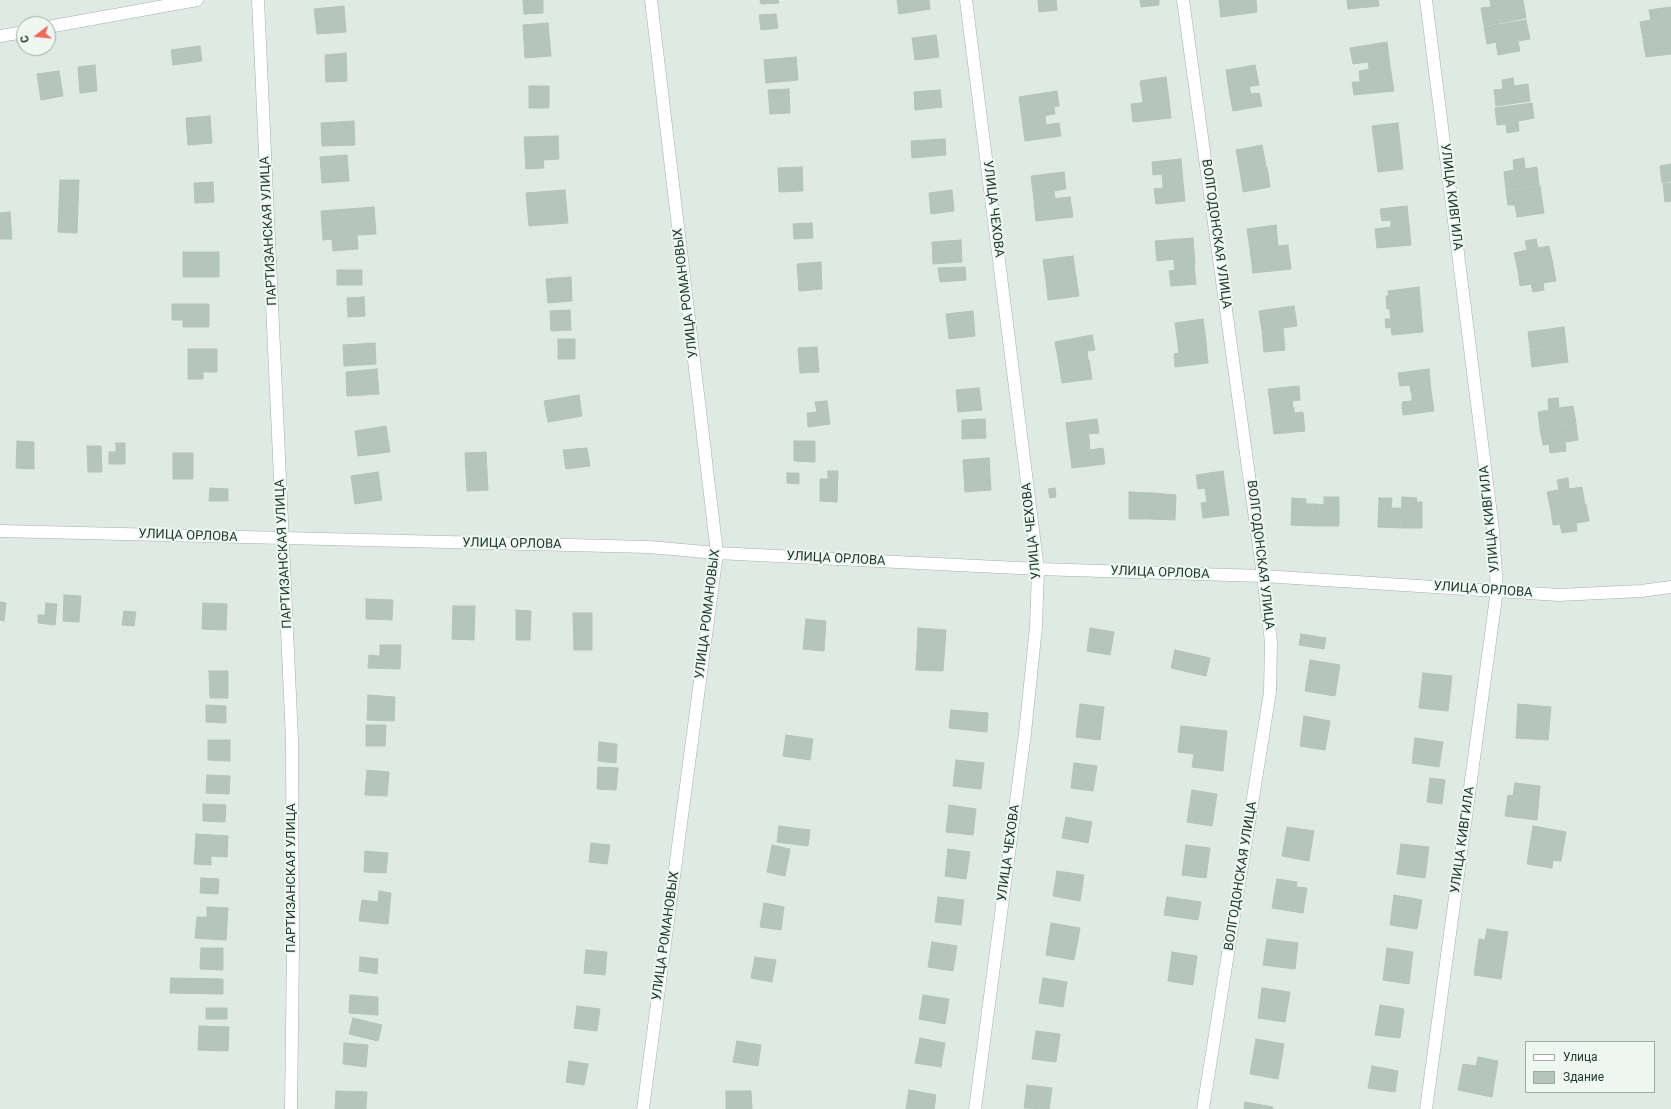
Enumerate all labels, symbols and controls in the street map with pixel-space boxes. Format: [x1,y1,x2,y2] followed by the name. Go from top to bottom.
[16,16,56,56] north arrow
[18,34,32,44] text: С
[1437,143,1465,251] street label: УЛИЦА КИВГИЛА
[257,156,281,306] street label: ПАРТИЗАНСКАЯ УЛИЦА
[1198,158,1234,310] street label: ВОЛГОДОНСКАЯ УЛИЦА
[979,160,1007,258] street label: УЛИЦА ЧЕХОВА
[670,227,702,359] street label: УЛИЦА РОМАНОВЫХ
[1477,465,1503,573] street label: УЛИЦА КИВГИЛА
[272,479,296,629] street label: ПАРТИЗАНСКАЯ УЛИЦА
[1243,479,1277,631] street label: ВОЛГОДОНСКАЯ УЛИЦА
[1019,482,1045,580] street label: УЛИЦА ЧЕХОВА
[138,526,238,546] street label: УЛИЦА ОРЛОВА
[462,535,562,553] street label: УЛИЦА ОРЛОВА
[692,548,724,680] street label: УЛИЦА РОМАНОВЫХ
[786,549,886,569] street label: УЛИЦА ОРЛОВА
[1110,563,1210,583] street label: УЛИЦА ОРЛОВА
[1433,579,1533,601] street label: УЛИЦА ОРЛОВА
[1448,786,1478,894] street label: УЛИЦА КИВГИЛА
[1222,800,1260,952] street label: ВОЛГОДОНСКАЯ УЛИЦА
[284,803,300,953] street label: ПАРТИЗАНСКАЯ УЛИЦА
[994,804,1024,902] street label: УЛИЦА ЧЕХОВА
[649,870,683,1002] street label: УЛИЦА РОМАНОВЫХ
[1525,1041,1655,1093] legend
[1563,1050,1598,1064] text: Улица
[1563,1070,1604,1084] text: Здание

